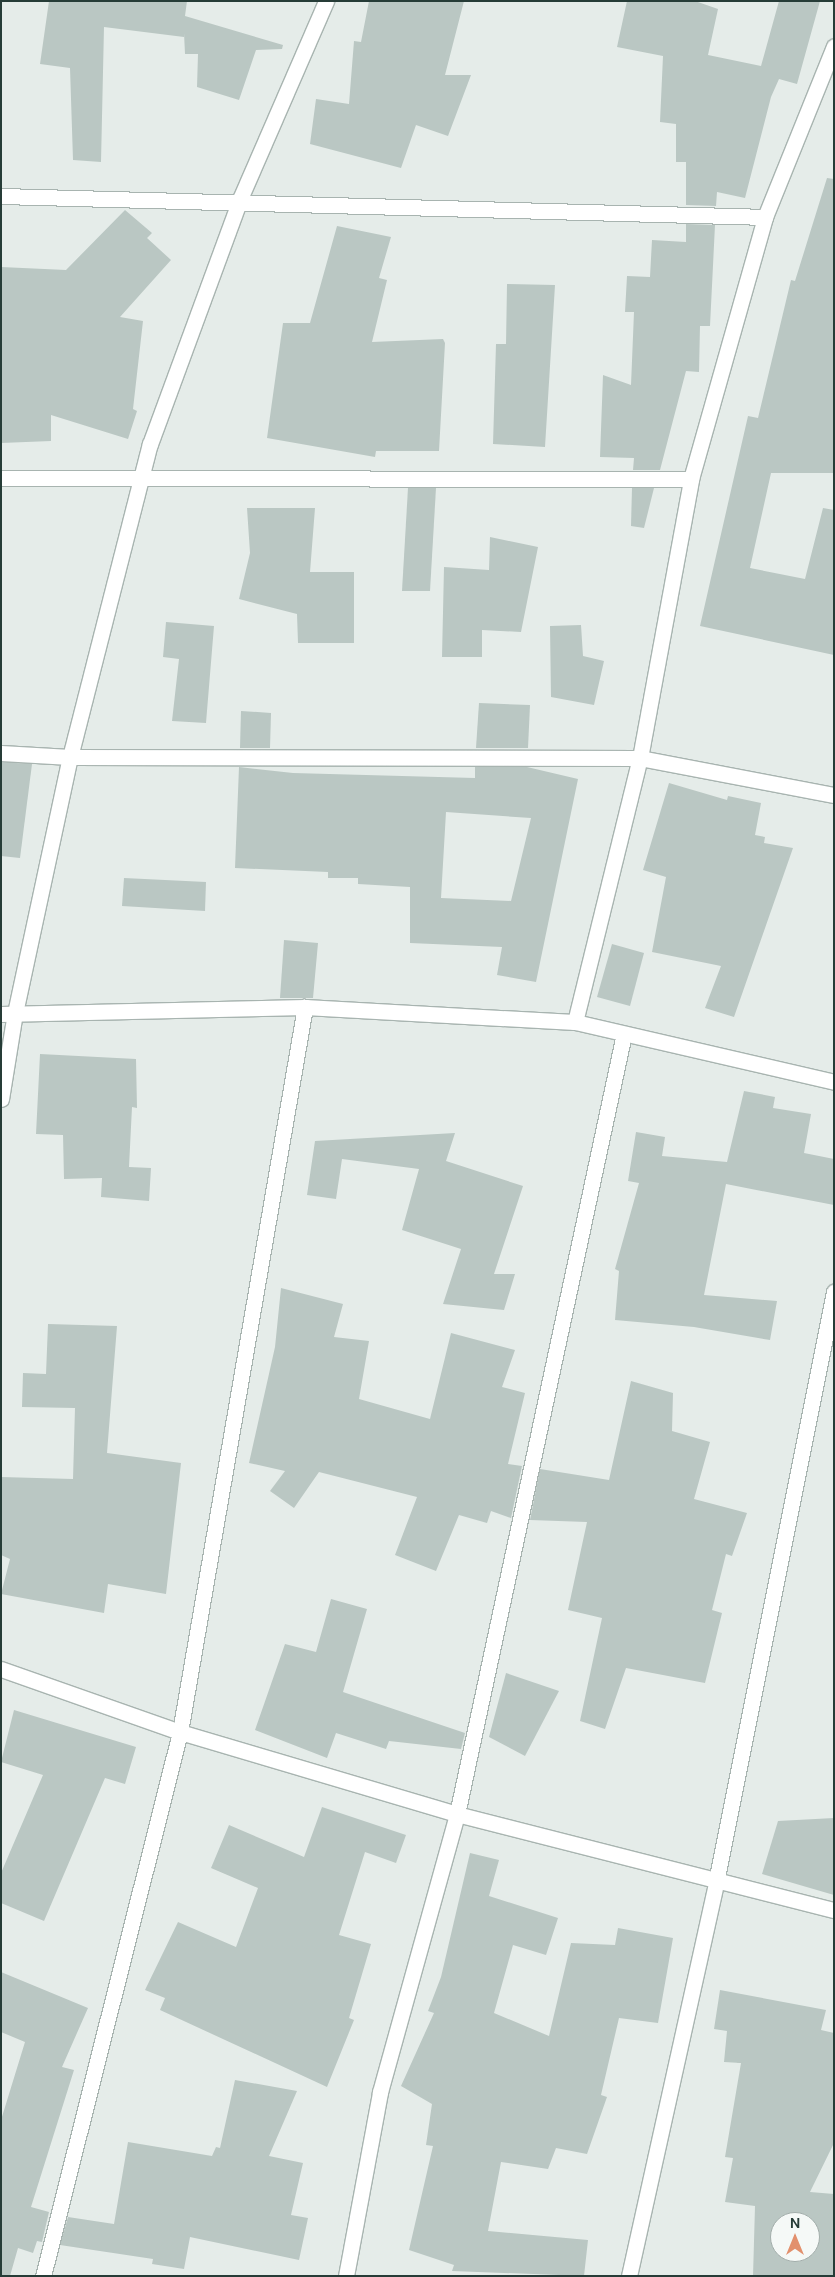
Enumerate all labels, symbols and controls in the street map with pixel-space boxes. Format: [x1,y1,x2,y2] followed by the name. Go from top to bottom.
[770,2212,820,2262] north arrow
[790,2214,800,2232] text: N

